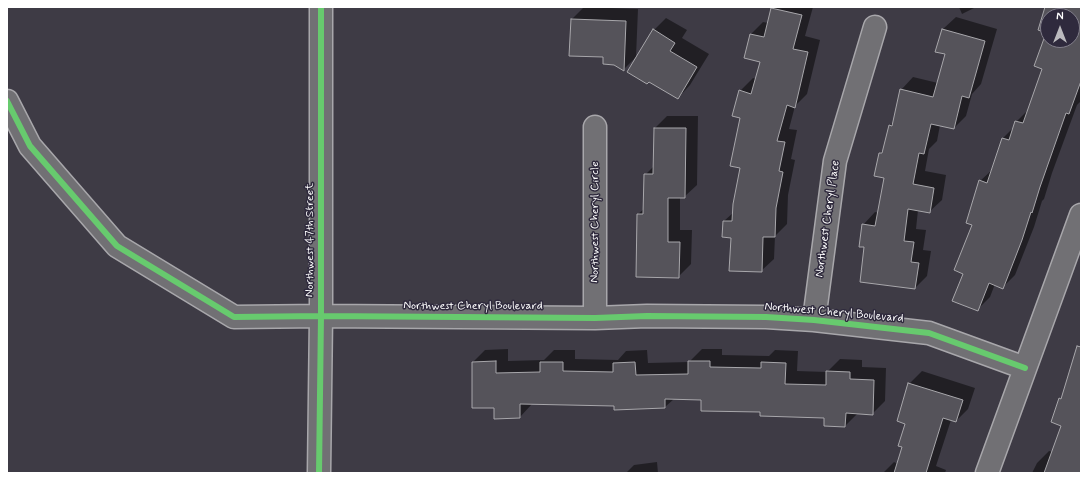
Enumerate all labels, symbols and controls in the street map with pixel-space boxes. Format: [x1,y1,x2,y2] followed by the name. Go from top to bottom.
[1040,8,1080,48] north arrow
[1056,10,1064,24] text: N
[813,160,843,278] street label: Northwest Cheryl Place
[588,161,602,283] street label: Northwest Cheryl Circle
[303,183,317,297] street label: Northwest 47th Street
[403,299,543,313] street label: Northwest Cheryl Boulevard
[764,300,904,326] street label: Northwest Cheryl Boulevard

